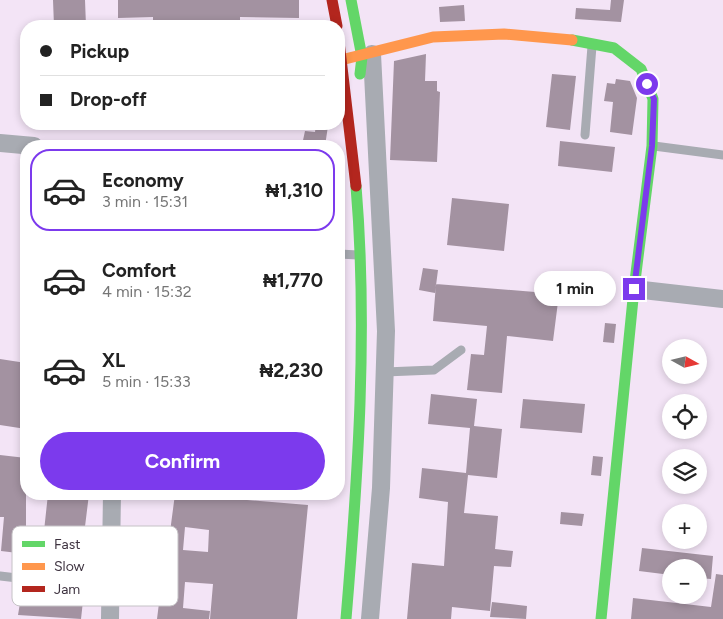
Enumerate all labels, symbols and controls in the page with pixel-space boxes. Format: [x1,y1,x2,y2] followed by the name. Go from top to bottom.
[70,40,129,63] text: Pickup
[636,73,658,95] route start
[70,88,147,111] text: Drop-off
[42,168,87,213] icon: car
[102,169,184,192] text: Economy
[265,179,323,202] text: ₦1,310
[102,192,188,211] text: 3 min · 15:31
[42,258,87,303] icon: car
[102,259,177,282] text: Comfort
[263,269,323,292] text: ₦1,770
[534,272,616,306] callout: 1 min
[623,278,645,300] route end
[556,279,594,298] text: 1 min
[102,282,192,301] text: 4 min · 15:32
[662,339,708,384] north arrow
[662,339,707,604] map controls
[42,348,87,393] icon: car
[102,349,125,372] text: XL
[260,359,323,382] text: ₦2,230
[102,372,191,391] text: 5 min · 15:33
[662,394,707,439] button: locate
[40,432,325,490] button: Confirm
[662,449,707,494] button: layers
[662,504,707,549] button: +
[12,526,178,606] legend
[54,536,80,553] text: Fast
[54,558,85,575] text: Slow
[662,559,707,604] button: −
[54,581,80,598] text: Jam

